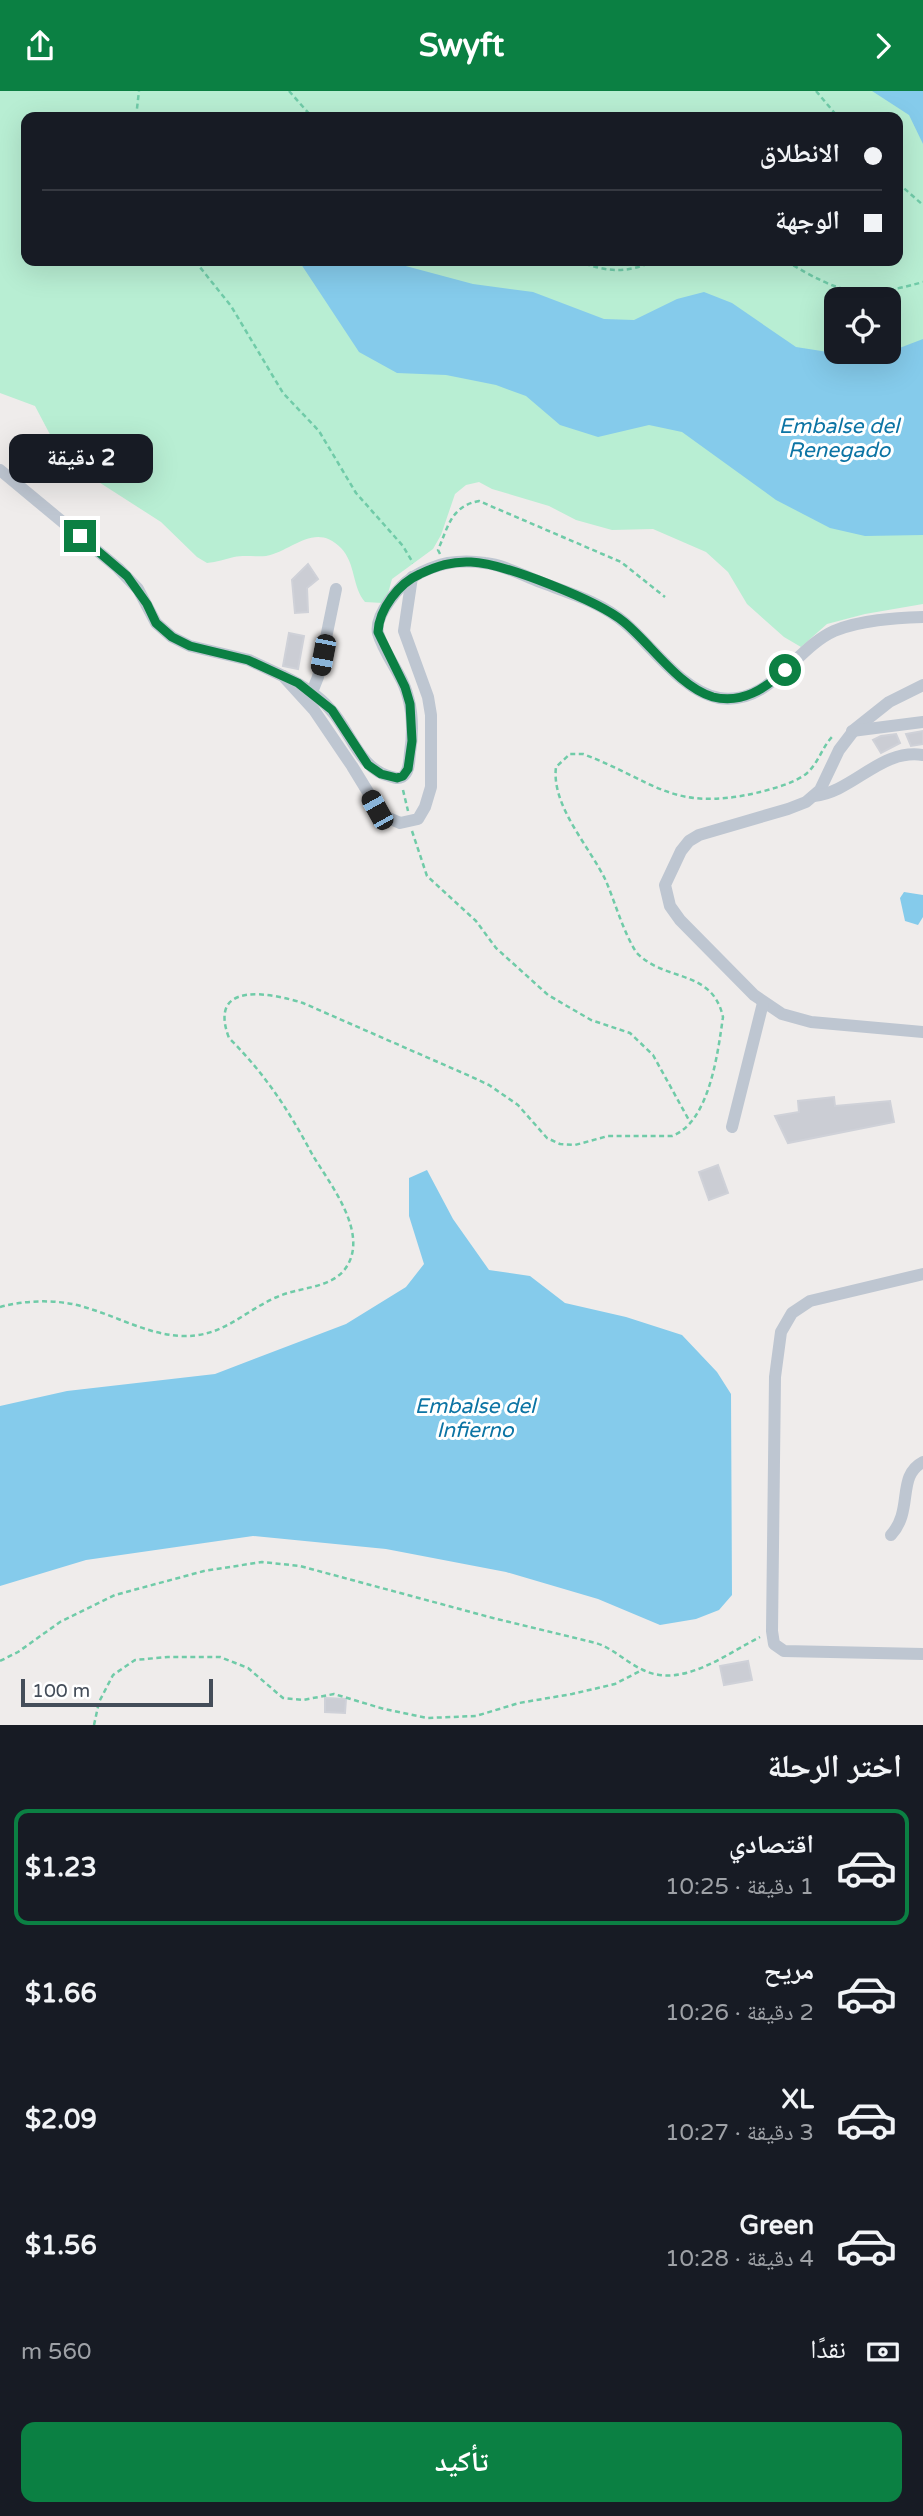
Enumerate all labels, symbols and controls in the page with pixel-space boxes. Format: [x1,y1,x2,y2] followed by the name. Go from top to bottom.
[21,27,59,65] icon: share
[419,27,504,65] text: Swyft
[864,27,902,65] icon: forward
[760,138,840,169] text: الانطلاق
[775,205,840,236] text: الوجهة
[824,287,901,364] map controls
[824,287,901,364] button: locate
[779,414,902,463] water label: Embalse del Renegado
[8,435,152,483] callout: 2 دقيقة
[47,444,115,472] text: 2 دقيقة
[64,520,96,552] route end
[309,632,338,678] car
[769,654,801,686] route start
[358,787,397,833] car
[415,1394,538,1443] water label: Embalse del Infierno
[21,1676,214,1708] scale bar
[32,1680,90,1702] text: 100 m
[767,1748,902,1786] text: اختر الرحلة
[729,1829,814,1860] text: اقتصادي
[835,1836,898,1899] icon: car
[25,1852,97,1883] text: $1.23
[665,1873,814,1901] text: 1 دقيقة · 10:25
[764,1955,814,1986] text: مريح
[835,1962,898,2025] icon: car
[25,1978,97,2009] text: $1.66
[665,1999,814,2027] text: 2 دقيقة · 10:26
[782,2084,814,2115] text: XL
[835,2088,898,2151] icon: car
[25,2104,97,2135] text: $2.09
[665,2119,814,2147] text: 3 دقيقة · 10:27
[739,2210,814,2241] text: Green
[835,2214,898,2277] icon: car
[25,2230,97,2261] text: $1.56
[665,2245,814,2273] text: 4 دقيقة · 10:28
[864,2333,902,2371] icon: cash
[810,2334,846,2365] text: نقدًا
[21,2338,91,2366] text: 560 m
[21,2422,902,2502] button: تأكيد

